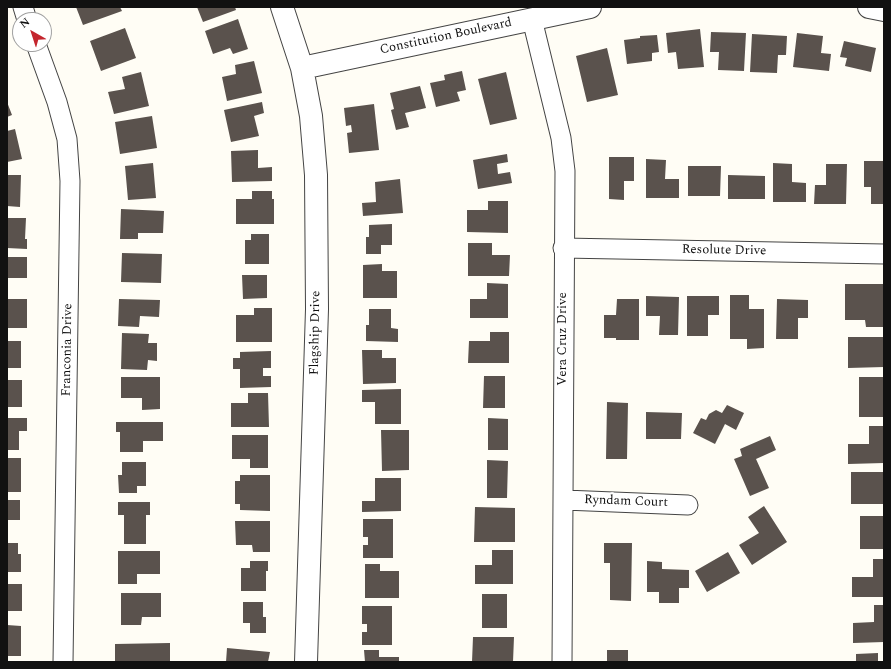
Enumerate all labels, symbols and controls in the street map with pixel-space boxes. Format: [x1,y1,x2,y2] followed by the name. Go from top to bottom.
[12,12,52,52] north arrow
[16,14,34,33] text: N
[378,15,514,59] street label: Constitution Boulevard
[682,242,766,260] street label: Resolute Drive
[307,291,325,375] street label: Flagship Drive
[555,292,571,386] street label: Vera Cruz Drive
[59,303,77,397] street label: Franconia Drive
[584,493,668,511] street label: Ryndam Court

